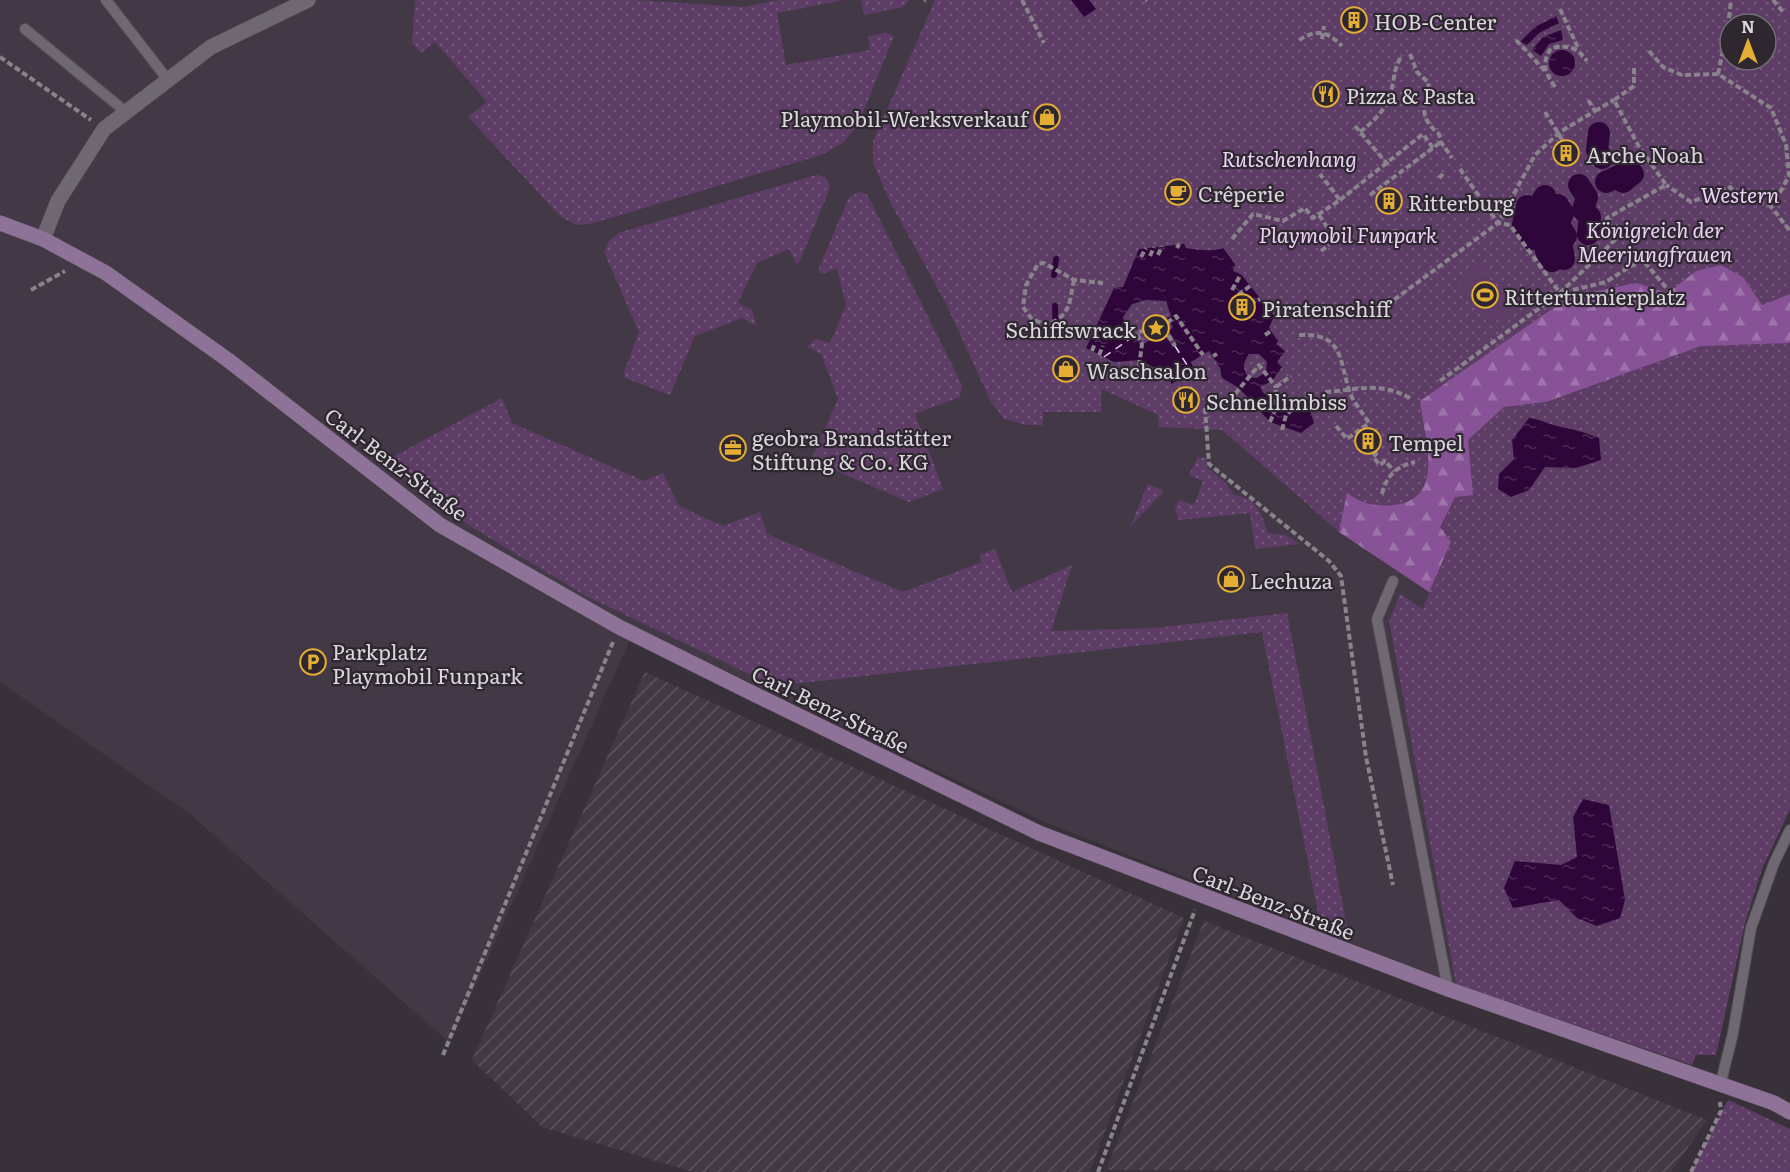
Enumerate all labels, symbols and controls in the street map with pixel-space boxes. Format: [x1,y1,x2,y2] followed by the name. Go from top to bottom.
[1339,5,1369,35] building icon: HOB-Center
[1374,5,1497,36] place label: HOB-Center
[1718,12,1778,72] north arrow
[1741,14,1755,38] text: N
[1311,79,1341,109] restaurant icon: Pizza & Pasta
[1346,79,1476,110] place label: Pizza & Pasta
[780,102,1030,133] place label: Playmobil-Werksverkauf
[1032,102,1062,132] shop icon: Playmobil-Werksverkauf
[1551,138,1581,168] building icon: Arche Noah
[1586,138,1704,169] place label: Arche Noah
[1221,142,1357,173] park label: Rutschenhang
[1163,177,1193,207] cafe icon: Crêperie
[1198,177,1285,208] place label: Crêperie
[1701,178,1780,209] park label: Western
[1374,186,1404,216] building icon: Ritterburg
[1408,186,1515,217] place label: Ritterburg
[1578,213,1733,268] park label: Königreich der Meerjungfrauen
[1259,218,1438,249] park label: Playmobil Funpark
[1470,280,1500,310] sports icon: Ritterturnierplatz
[1504,280,1685,311] place label: Ritterturnierplatz
[1227,292,1257,322] building icon: Piratenschiff
[1262,292,1393,323] place label: Piratenschiff
[1006,313,1136,344] place label: Schiffswrack
[1141,313,1171,343] place icon: Schiffswrack
[1051,354,1081,384] shop icon: Waschsalon
[1086,354,1207,385] place label: Waschsalon
[1171,385,1201,415] restaurant icon: Schnellimbiss
[1206,385,1346,416] place label: Schnellimbiss
[319,399,475,527] street label: Carl-Benz-Straße
[752,421,951,476] place label: geobra Brandstätter Stiftung & Co. KG
[1353,426,1383,456] building icon: Tempel
[1388,426,1463,457] place label: Tempel
[718,433,748,463] office icon: geobra Brandstätter Stiftung & Co. KG
[1216,564,1246,594] shop icon: Lechuza
[1250,564,1334,595] place label: Lechuza
[332,635,523,690] place label: Parkplatz Playmobil Funpark
[298,647,328,677] parking icon: Parkplatz Playmobil Funpark
[747,656,915,760] street label: Carl-Benz-Straße
[1188,856,1360,946] street label: Carl-Benz-Straße

